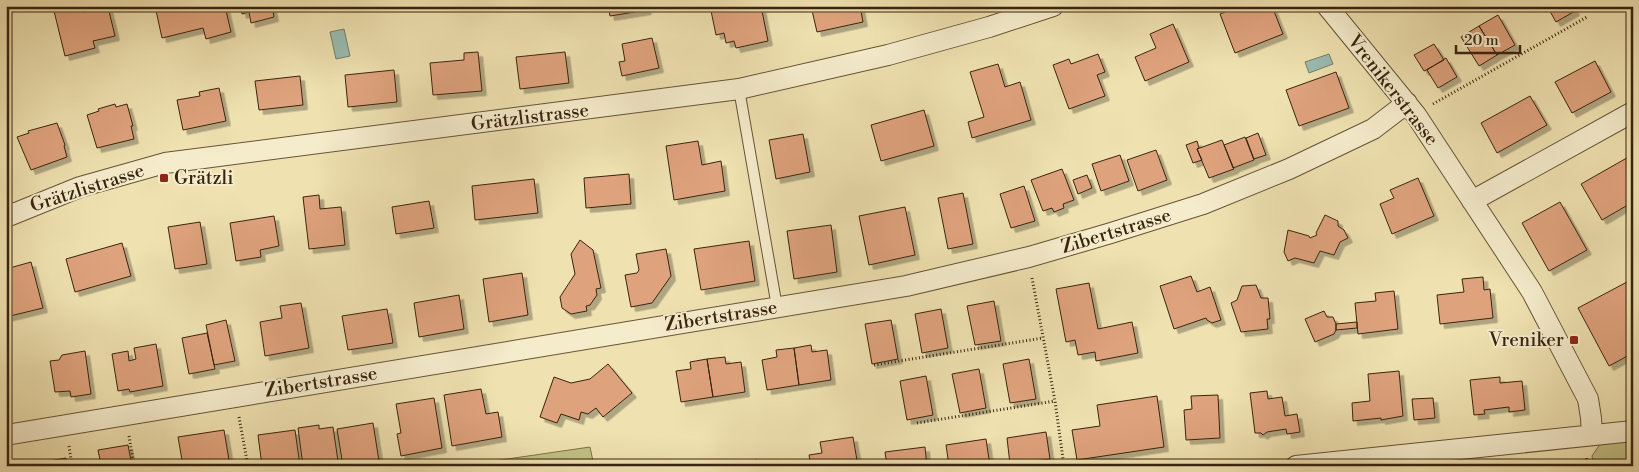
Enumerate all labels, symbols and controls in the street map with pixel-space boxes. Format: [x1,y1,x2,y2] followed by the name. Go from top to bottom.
[1456,22,1520,54] scale bar
[1342,29,1444,150] street label: Vrenikerstrasse
[1464,31,1499,50] text: 20 m
[470,98,590,136] street label: Grätzlistrasse
[27,158,147,218] street label: Grätzlistrasse
[174,166,234,190] place label: Grätzli
[158,172,170,184] marker: Grätzli
[1058,203,1174,259] street label: Zibertstrasse
[663,295,779,337] street label: Zibertstrasse
[1488,328,1564,352] place label: Vreniker
[1568,334,1580,346] marker: Vreniker
[263,361,379,403] street label: Zibertstrasse

